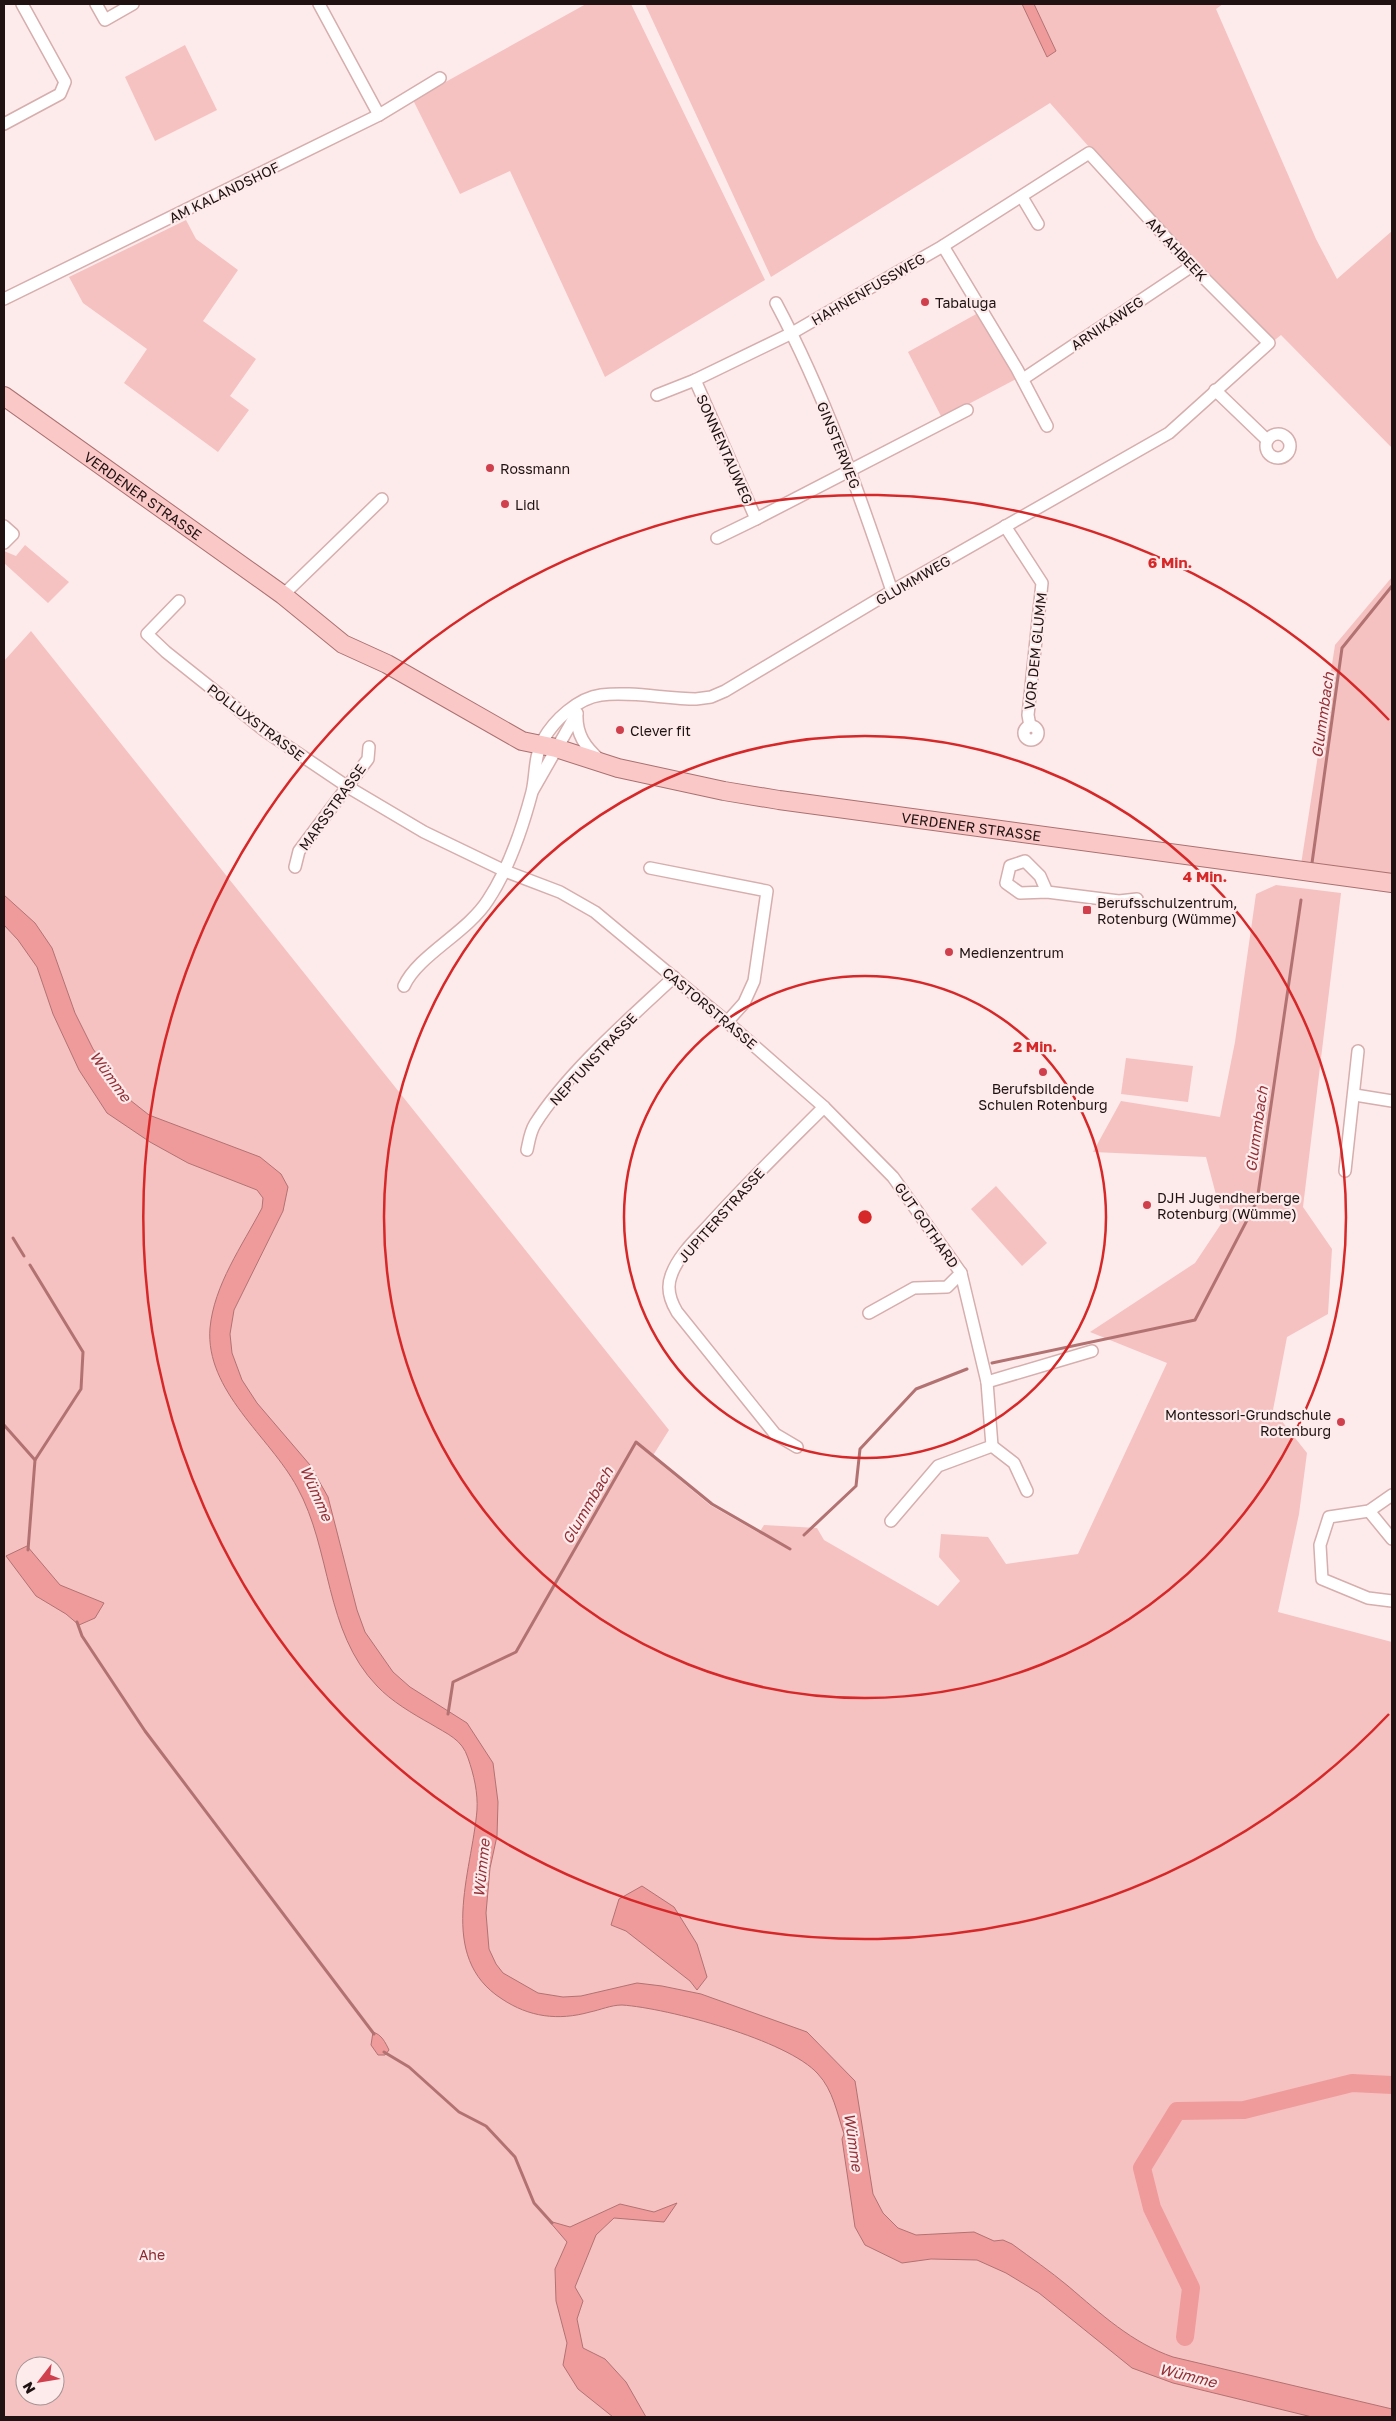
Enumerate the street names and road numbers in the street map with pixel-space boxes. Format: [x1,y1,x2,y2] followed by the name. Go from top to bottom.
[166,158,282,226] street label: AM KALANDSHOF
[1143,214,1211,285] street label: AM AHBEEK
[808,249,928,329] street label: HAHNENFUSSWEG
[1067,292,1147,354] street label: ARNIKAWEG
[693,392,757,507] street label: SONNENTAUWEG
[814,399,864,491] street label: GINSTERWEG
[81,447,205,543] street label: VERDENER STRASSE
[873,552,954,608] street label: GLUMMWEG
[1020,591,1050,711] street label: VOR DEM GLUMM
[204,680,308,764] street label: POLLUXSTRASSE
[295,760,369,854] street label: MARSSTRASSE
[900,808,1042,844] street label: VERDENER STRASSE
[659,963,761,1053] street label: CASTORSTRASSE
[546,1009,640,1109] street label: NEPTUNSTRASSE
[674,1164,768,1266] street label: JUPITERSTRASSE
[891,1179,963,1271] street label: GUT GOTHARD

